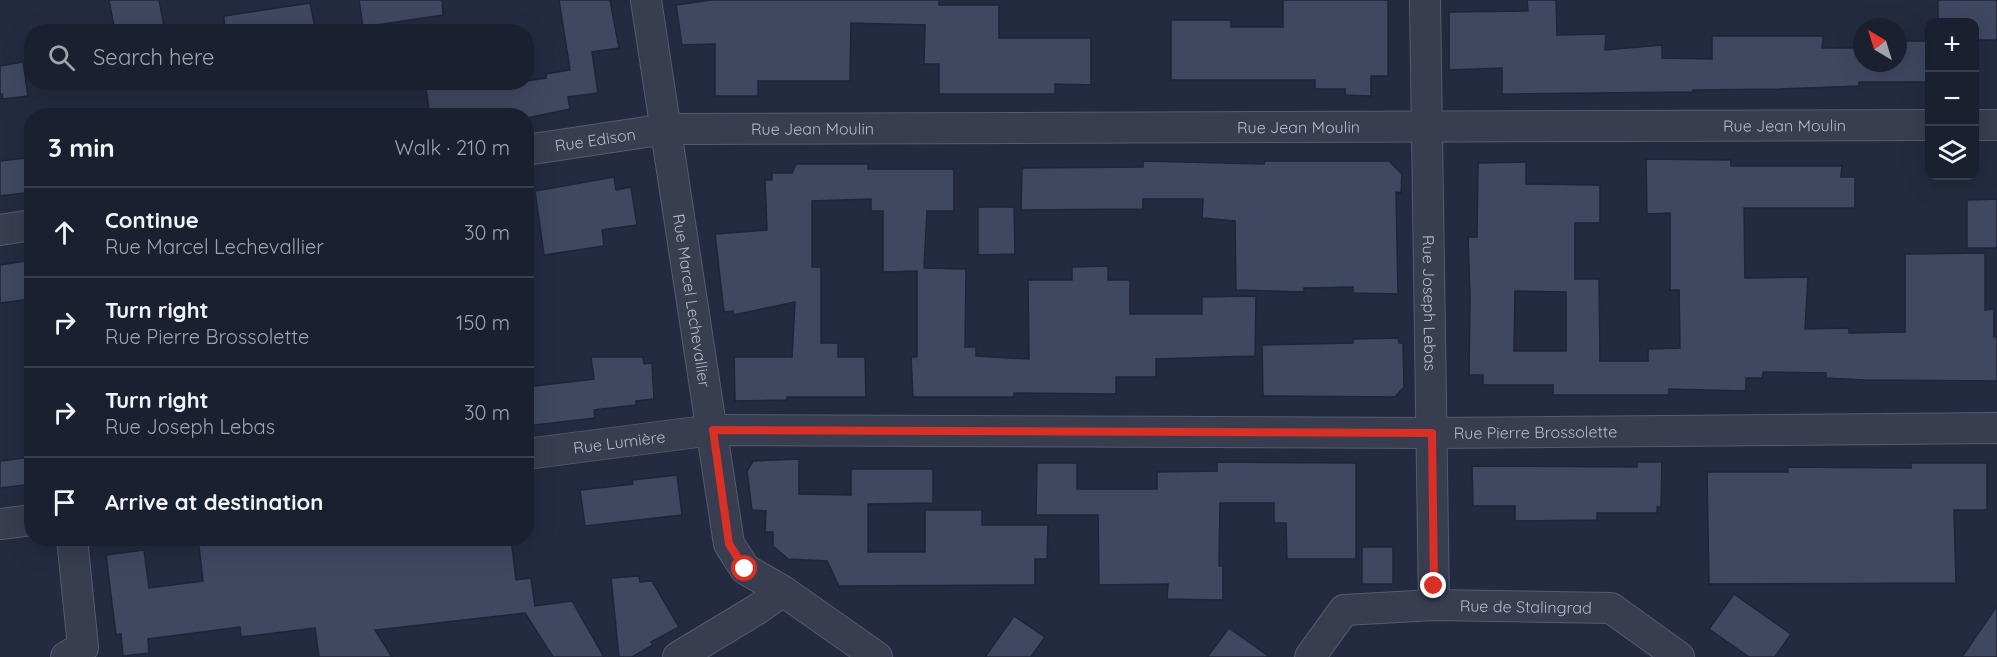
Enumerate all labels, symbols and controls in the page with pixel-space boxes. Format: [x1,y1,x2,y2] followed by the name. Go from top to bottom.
[1853,18,1907,72] north arrow
[1925,18,1979,180] map controls
[1925,18,1979,72] button: +
[24,24,534,90] search box
[45,41,78,74] icon: search
[93,43,214,71] text: Search here
[1925,72,1979,126] button: −
[1723,115,1846,136] street label: Rue Jean Moulin
[1237,117,1360,137] street label: Rue Jean Moulin
[751,118,874,139] street label: Rue Jean Moulin
[553,124,637,156] street label: Rue Edison
[1925,126,1979,180] button: layers
[48,131,115,164] text: 3 min
[395,135,510,160] text: Walk · 210 m
[105,206,199,234] text: Continue
[669,212,715,389] street label: Rue Marcel Lechevallier
[48,216,81,249] icon: ahead
[464,220,510,245] text: 30 m
[105,234,324,259] text: Rue Marcel Lechevallier
[1418,235,1441,371] street label: Rue Joseph Lebas
[105,296,209,324] text: Turn right
[48,306,81,339] icon: right
[456,310,510,335] text: 150 m
[105,324,309,349] text: Rue Pierre Brossolette
[105,386,209,414] text: Turn right
[48,396,81,429] icon: right
[464,400,510,425] text: 30 m
[105,414,275,439] text: Rue Joseph Lebas
[1454,421,1617,443] street label: Rue Pierre Brossolette
[572,426,666,458] street label: Rue Lumière
[48,486,81,519] icon: arrive
[105,488,323,516] text: Arrive at destination
[731,555,757,581] route start
[1420,572,1446,598] route end
[1460,595,1592,618] street label: Rue de Stalingrad

